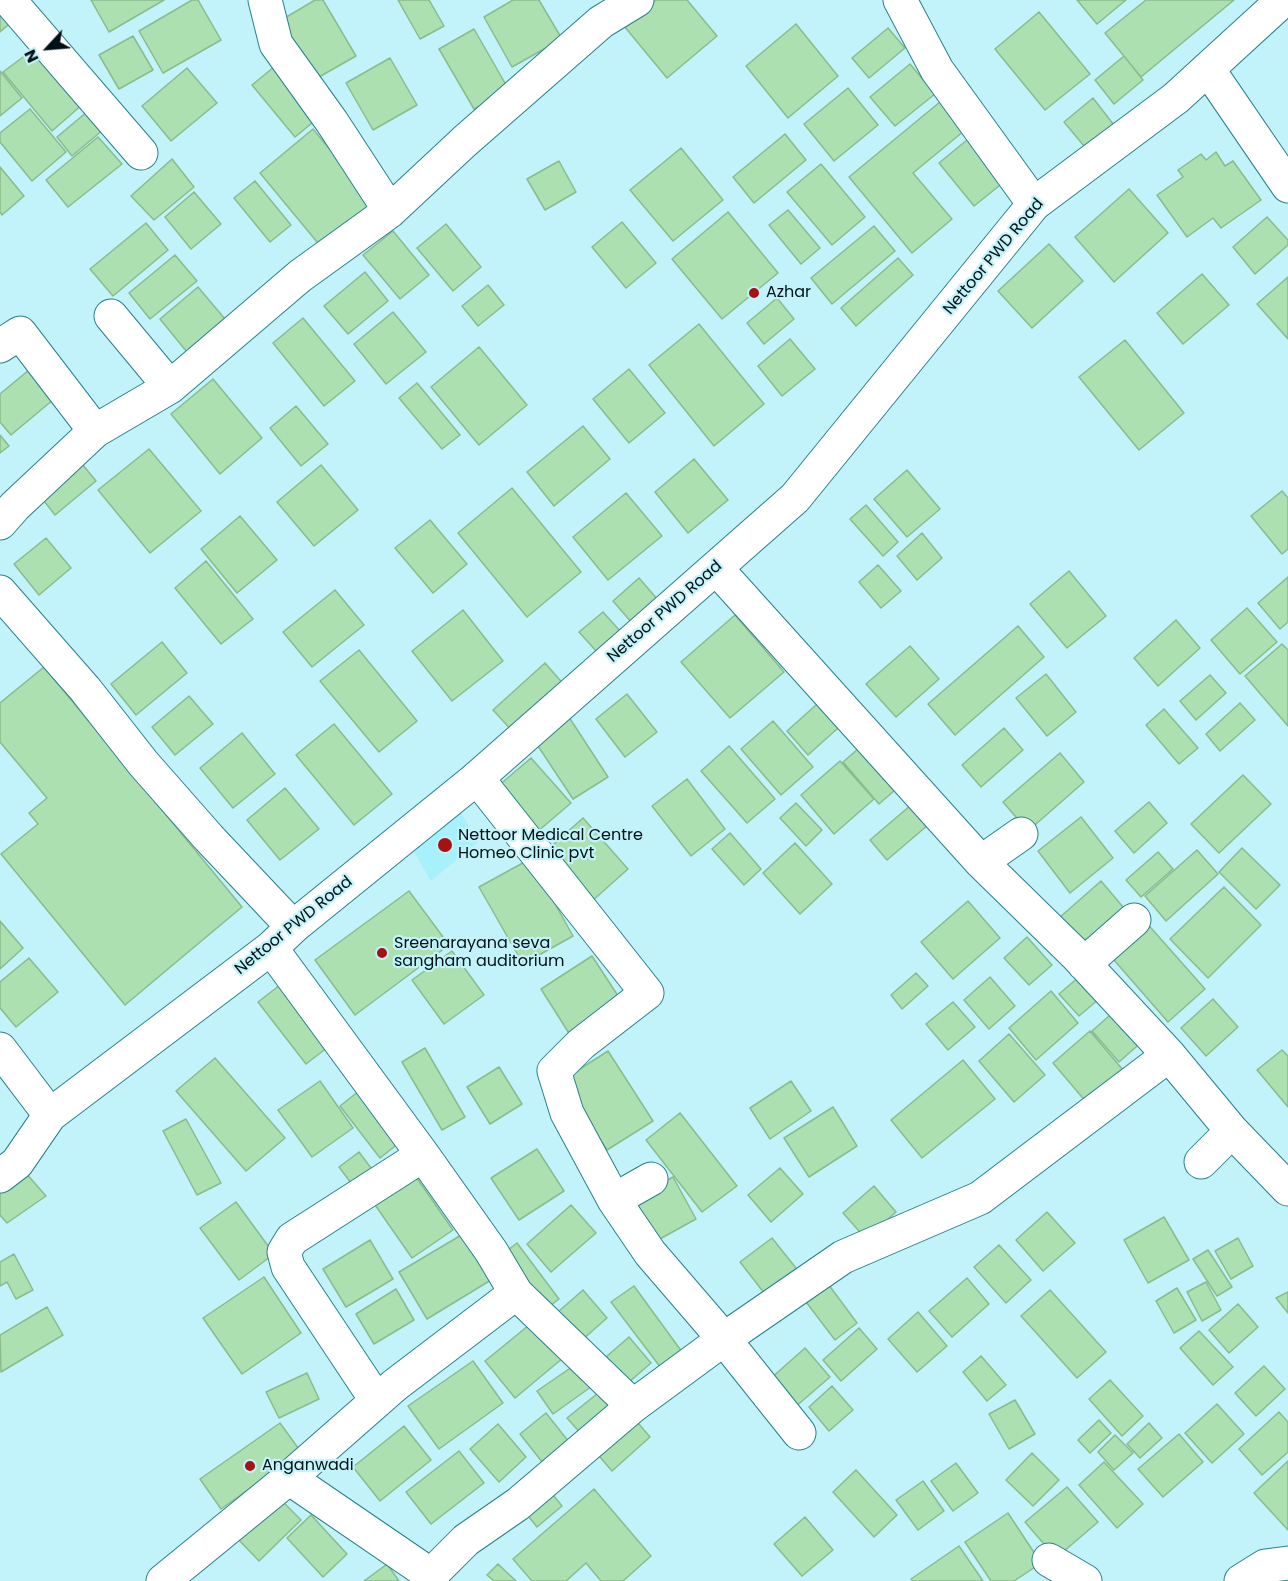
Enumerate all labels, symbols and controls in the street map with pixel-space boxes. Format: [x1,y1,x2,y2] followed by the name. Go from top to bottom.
[18,18,78,78] north arrow
[18,46,44,67] text: N
[940,195,1048,319] street label: Nettoor PWD Road
[766,283,811,303] place label: Azhar
[747,286,761,300] marker: Azhar
[604,557,726,667] street label: Nettoor PWD Road
[458,826,643,864] place label: Nettoor Medical Centre Homeo Clinic pvt
[436,836,454,854] marker: Nettoor Medical Centre Homeo Clinic pvt
[231,873,357,979] street label: Nettoor PWD Road
[394,934,565,972] place label: Sreenarayana seva sangham auditorium
[375,946,389,960] marker: Sreenarayana seva sangham auditorium
[262,1456,354,1476] place label: Anganwadi
[243,1459,257,1473] marker: Anganwadi

